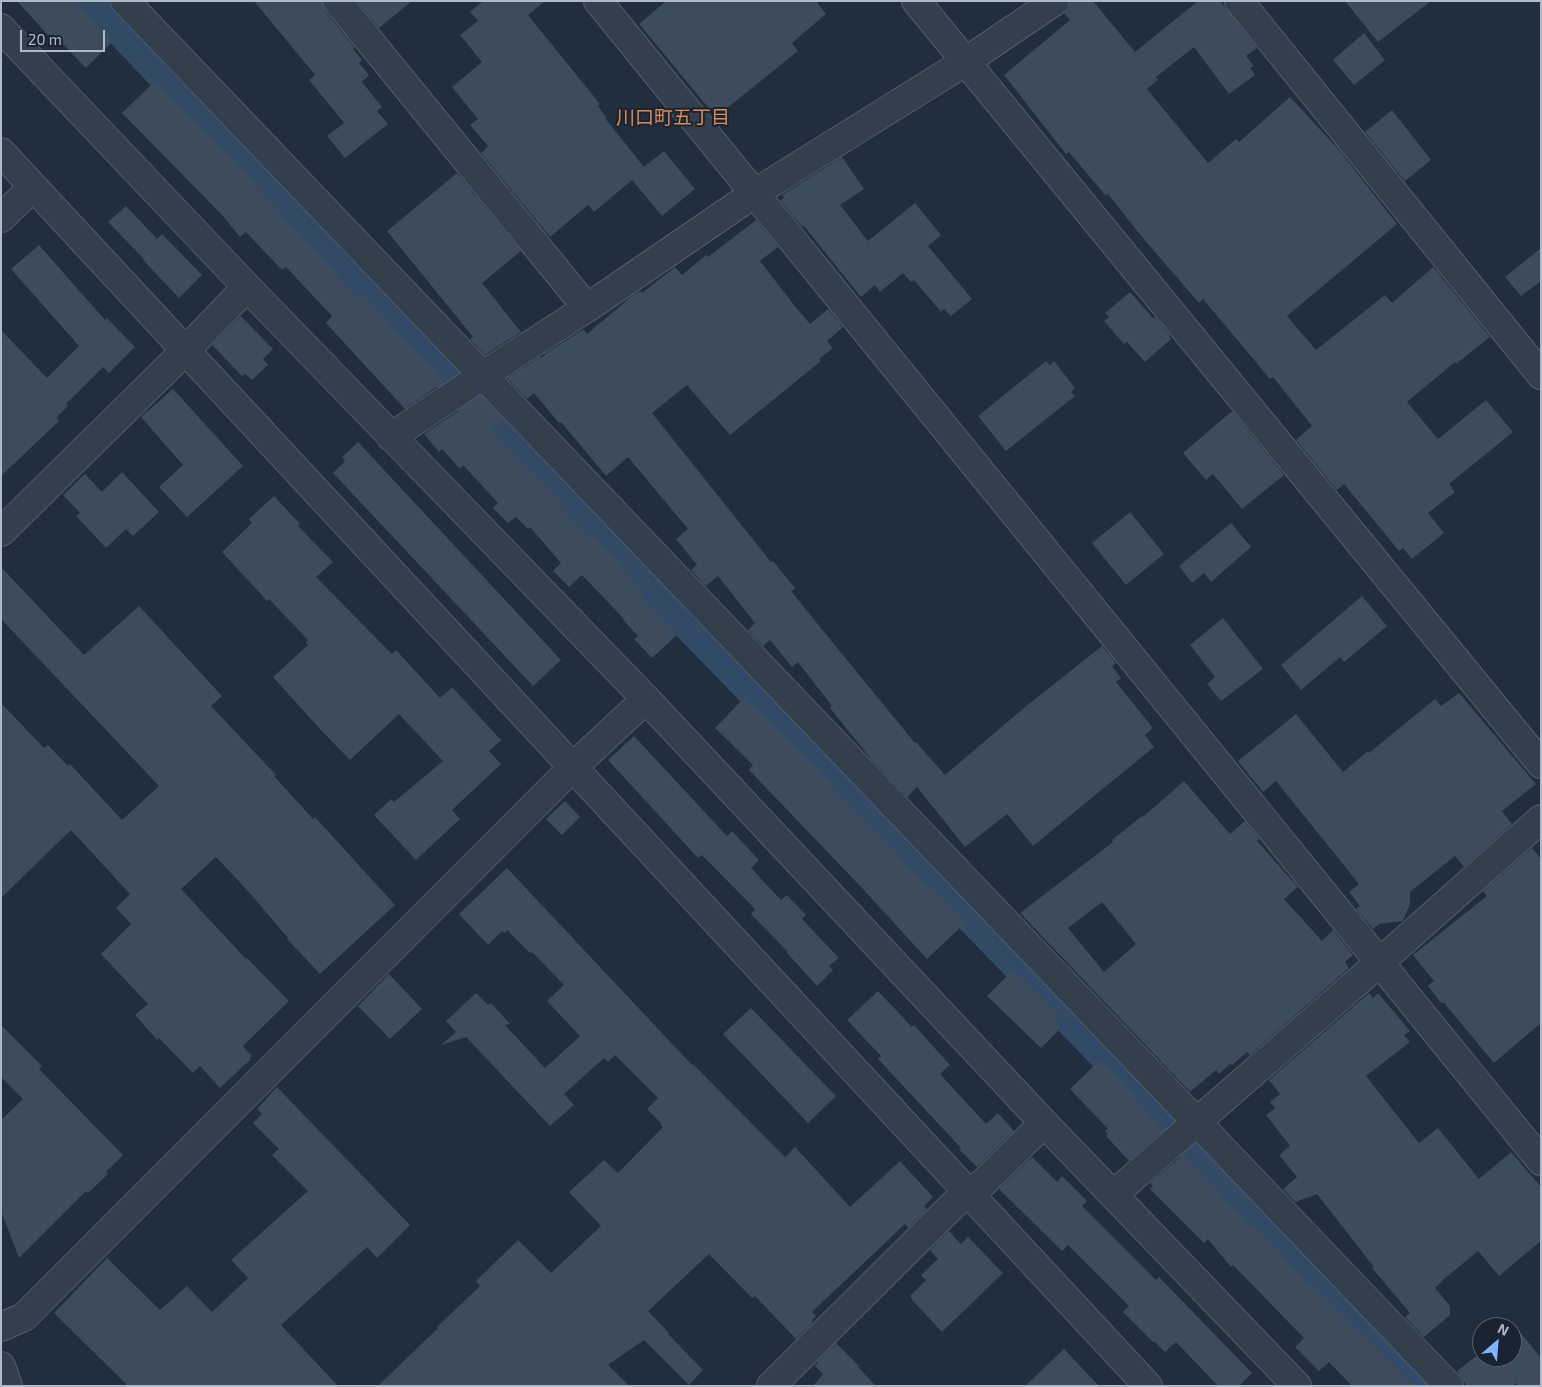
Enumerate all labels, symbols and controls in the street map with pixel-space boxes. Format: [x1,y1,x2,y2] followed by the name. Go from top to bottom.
[22,20,108,52] scale bar
[28,30,62,48] text: 20 m
[616,107,730,129] district label: 川口町五丁目
[1472,1317,1522,1367] north arrow
[1495,1319,1512,1339] text: N

